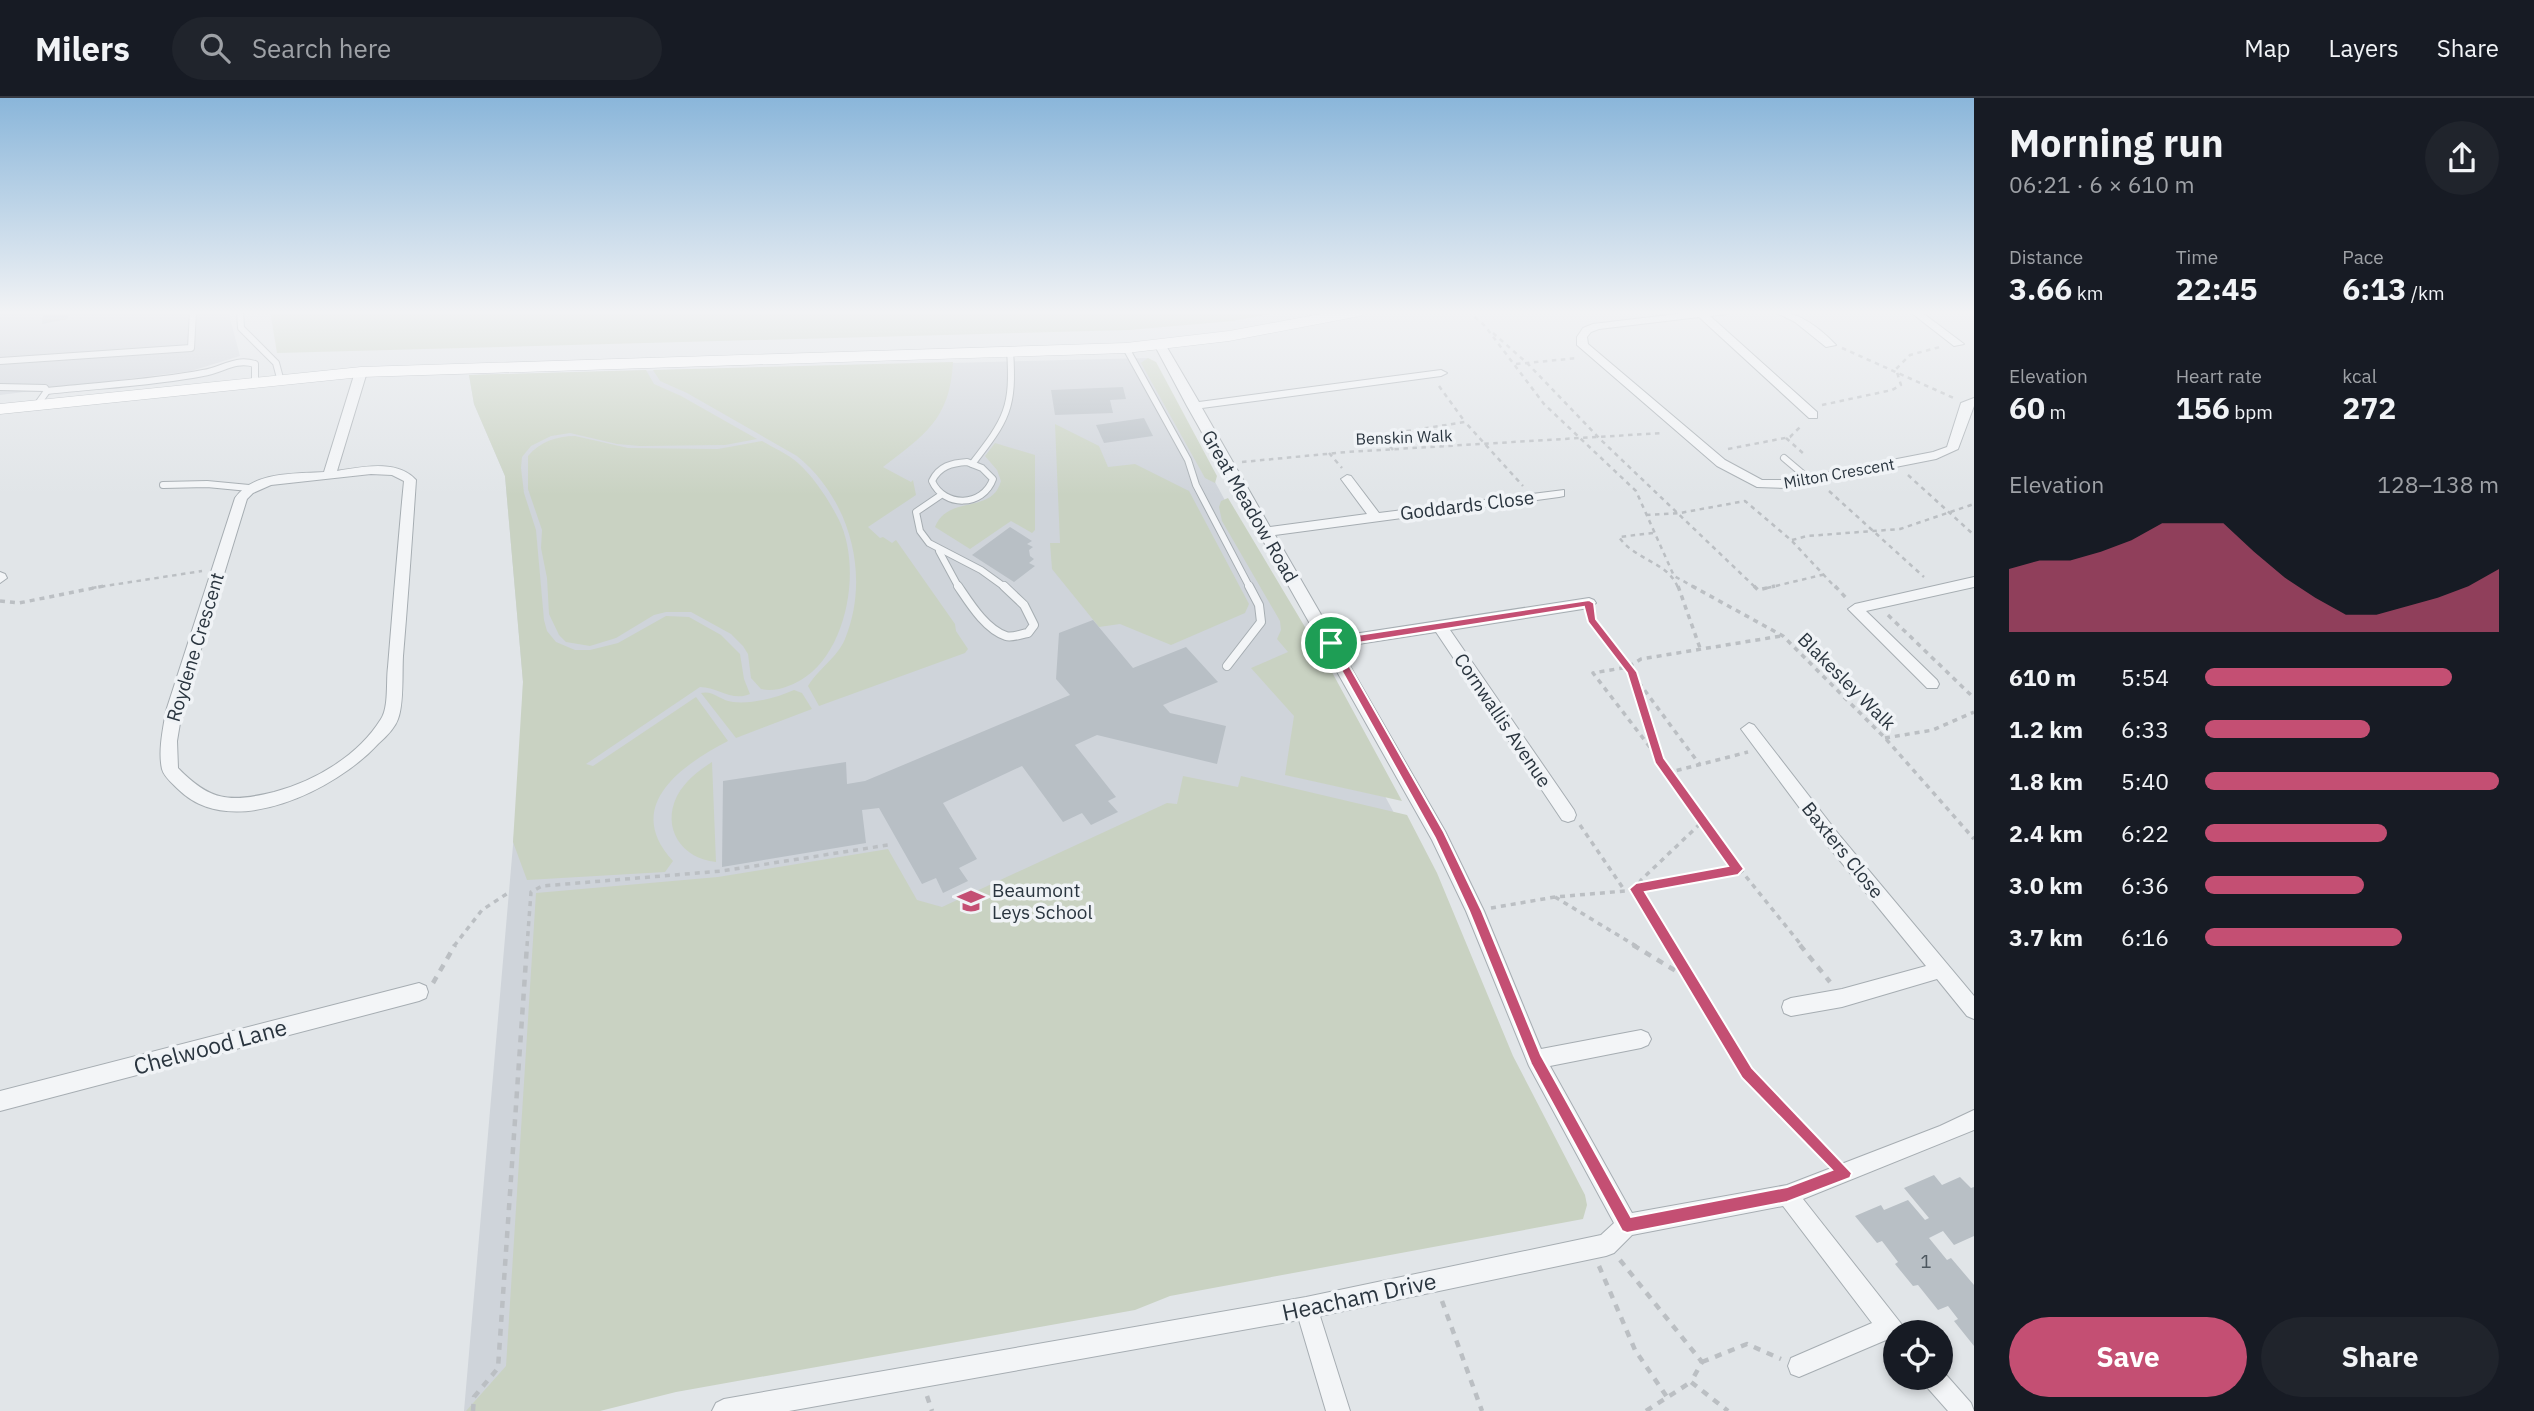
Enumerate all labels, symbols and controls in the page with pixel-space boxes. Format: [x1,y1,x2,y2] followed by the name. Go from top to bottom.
[172,17,662,80] search box
[35,27,130,70] text: Milers
[196,29,234,67] icon: search
[252,31,391,65] text: Search here
[2244,32,2291,64] text: Map
[2329,32,2399,64] text: Layers
[2437,32,2499,64] text: Share
[2009,118,2224,167] text: Morning run
[2425,121,2499,195] button: share
[2009,169,2195,199] text: 06:21 · 6 × 610 m
[2009,245,2083,269] text: Distance
[2176,245,2218,269] text: Time
[2342,245,2384,269] text: Pace
[2009,269,2072,308] text: 3.66
[2176,269,2258,308] text: 22:45
[2342,269,2406,308] text: 6:13
[2072,281,2103,305] text: km
[2406,281,2445,305] text: /km
[2009,364,2088,388] text: Elevation
[2176,364,2262,388] text: Heart rate
[2342,364,2377,388] text: kcal
[2009,388,2045,427] text: 60
[2176,388,2230,427] text: 156
[2342,388,2396,427] text: 272
[2045,400,2066,424] text: m
[2230,400,2273,424] text: bpm
[1197,425,1303,587] street label: Great Meadow Road
[1355,425,1453,449] street label: Benskin Walk
[1782,453,1896,493] street label: Milton Crescent
[2009,469,2104,499] text: Elevation
[2377,469,2499,499] text: 128–138 m
[1399,485,1535,525] street label: Goddards Close
[161,570,229,724] street label: Roydene Crescent
[1301,613,1361,673] pin
[1312,624,1350,662] icon: arrive
[1793,627,1901,735] street label: Blakesley Walk
[1449,648,1557,792] street label: Cornwallis Avenue
[2009,662,2076,692] text: 610 m
[2121,662,2169,692] text: 5:54
[2009,714,2083,744] text: 1.2 km
[2121,714,2169,744] text: 6:33
[2009,766,2083,796] text: 1.8 km
[2121,766,2169,796] text: 5:40
[1797,797,1889,903] street label: Baxters Close
[2009,818,2083,848] text: 2.4 km
[2121,818,2169,848] text: 6:22
[2009,870,2083,900] text: 3.0 km
[2121,870,2169,900] text: 6:36
[992,878,1093,924] place label: Beaumont Leys School
[956,886,986,916] school or university icon: Beaumont Leys School
[2009,922,2083,952] text: 3.7 km
[2121,922,2169,952] text: 6:16
[130,1011,290,1081] street label: Chelwood Lane
[1920,1249,1932,1273] house number: 1
[1279,1265,1439,1327] street label: Heacham Drive
[2009,1317,2247,1397] button: Save
[2261,1317,2499,1397] button: Share
[1883,1320,1953,1390] map controls
[1883,1320,1953,1390] button: locate

